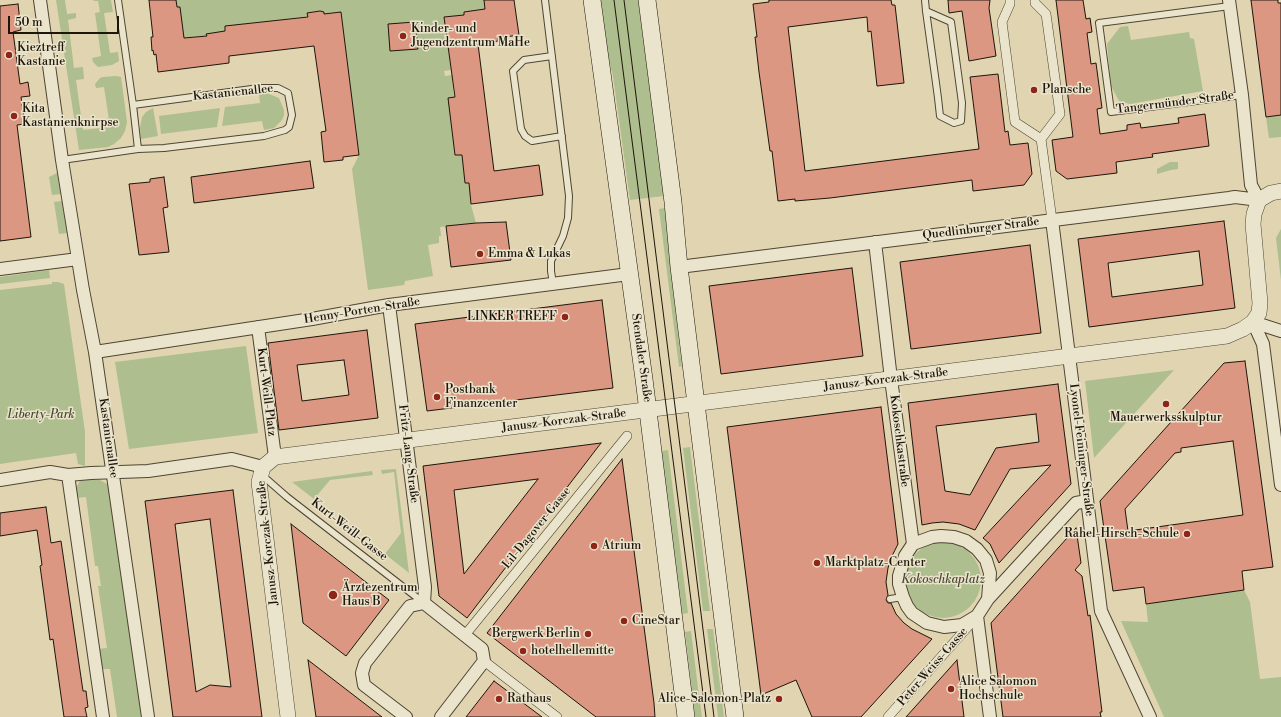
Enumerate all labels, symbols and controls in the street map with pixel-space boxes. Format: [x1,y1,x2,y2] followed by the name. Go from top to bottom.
[10,8,121,34] scale bar
[15,15,43,30] text: 50 m
[411,22,530,50] place label: Kinder- und Jugendzentrum MaHe
[398,31,408,41] marker: Kinder- und Jugendzentrum MaHe
[17,41,65,69] place label: Kieztreff Kastanie
[4,50,14,60] marker: Kieztreff Kastanie
[192,82,274,104] street label: Kastanienallee
[1042,83,1091,97] place label: Plansche
[1029,85,1039,95] marker: Plansche
[1115,89,1235,117] street label: Tangermünder Straße
[22,102,119,130] place label: Kita Kastanienknirpse
[9,111,19,121] marker: Kita Kastanienknirpse
[922,215,1040,243] street label: Quedlinburger Straße
[488,247,571,261] place label: Emma & Lukas
[475,249,485,259] marker: Emma & Lukas
[303,295,421,327] street label: Henny-Porten-Straße
[467,310,557,324] place label: LINKER TREFF
[560,312,570,322] marker: LINKER TREFF
[628,313,654,403] street label: Stendaler Straße
[253,347,279,437] street label: Kurt-Weill-Platz
[823,365,949,395] street label: Janusz-Korczak-Straße
[445,383,518,411] place label: Postbank Finanzcenter
[1066,383,1096,517] street label: Lyonel-Feininger-Straße
[432,392,442,402] marker: Postbank Finanzcenter
[886,394,912,488] street label: Kokoschkastraße
[95,397,121,479] street label: Kastanienallee
[1161,399,1171,409] marker: Mauerwerksskulptur
[395,404,421,504] street label: Fritz-Lang-Straße
[501,406,627,436] street label: Janusz-Korczak-Straße
[7,408,75,422] park label: Liberty-Park
[1110,411,1222,425] place label: Mauerwerksskulptur
[254,480,282,606] street label: Janusz-Korczak-Straße
[500,484,574,572] street label: Lil-Dagover-Gasse
[308,496,390,564] street label: Kurt-Weill-Gasse
[1064,527,1179,541] place label: Rahel-Hirsch-Schule
[1182,529,1192,539] marker: Rahel-Hirsch-Schule
[602,539,641,553] place label: Atrium
[589,541,599,551] marker: Atrium
[825,556,926,570] place label: Marktplatz-Center
[812,558,822,568] marker: Marktplatz-Center
[901,573,985,587] park label: Kokoschkaplatz
[342,581,417,609] place label: Ärztezentrum Haus B
[327,589,339,601] marker: Ärztezentrum Haus B
[632,614,680,628] place label: CineStar
[619,616,629,626] marker: CineStar
[895,625,971,709] street label: Peter-Weiss-Gasse
[492,627,580,641] place label: Bergwerk Berlin
[583,629,593,639] marker: Bergwerk Berlin
[531,644,614,658] place label: hotelhellemitte
[518,646,528,656] marker: hotelhellemitte
[959,675,1037,703] place label: Alice Salomon Hochschule
[946,684,956,694] marker: Alice Salomon Hochschule
[507,692,551,706] place label: Rathaus
[658,692,771,706] place label: Alice-Salomon-Platz
[494,694,504,704] marker: Rathaus
[774,694,784,704] marker: Alice-Salomon-Platz

